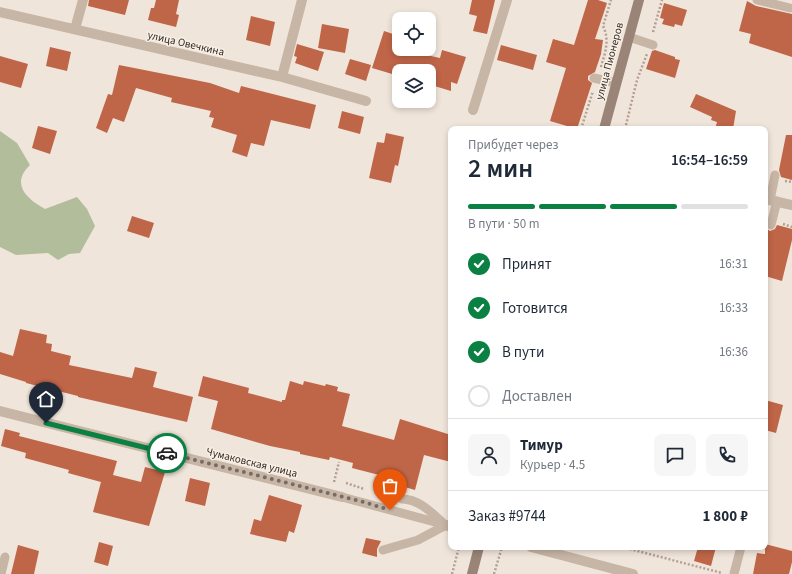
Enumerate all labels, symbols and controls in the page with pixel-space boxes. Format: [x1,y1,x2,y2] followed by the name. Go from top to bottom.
[392,12,436,108] map controls
[392,12,436,56] button: locate
[592,20,627,102] street label: улица Пионеров
[146,27,226,60] street label: улица Овечкина
[392,64,436,108] button: layers
[468,136,558,154] text: Прибудет через
[468,150,533,187] text: 2 мин
[671,150,748,171] text: 16:54–16:59
[468,215,540,233] text: В пути · 50 m
[468,253,490,275] icon: check
[502,254,552,275] text: Принят
[719,255,748,273] text: 16:31
[468,297,490,319] icon: check
[502,298,568,319] text: Готовится
[719,299,748,317] text: 16:33
[468,341,490,363] icon: check
[502,342,545,363] text: В пути
[719,343,748,361] text: 16:36
[29,382,63,423] pin
[502,386,572,407] text: Доставлен
[35,388,57,410] icon: home
[147,433,187,473] courier
[468,434,510,476] button: person
[654,434,696,476] button: chat
[706,434,748,476] button: phone
[520,435,563,456] text: Тимур
[156,442,178,464] icon: car
[205,444,299,481] street label: Чумаковская улица
[520,456,585,474] text: Курьер · 4.5
[373,469,407,510] pin
[379,475,401,497] icon: bag
[468,506,546,527] text: Заказ #9744
[702,506,748,527] text: 1 800 ₽

